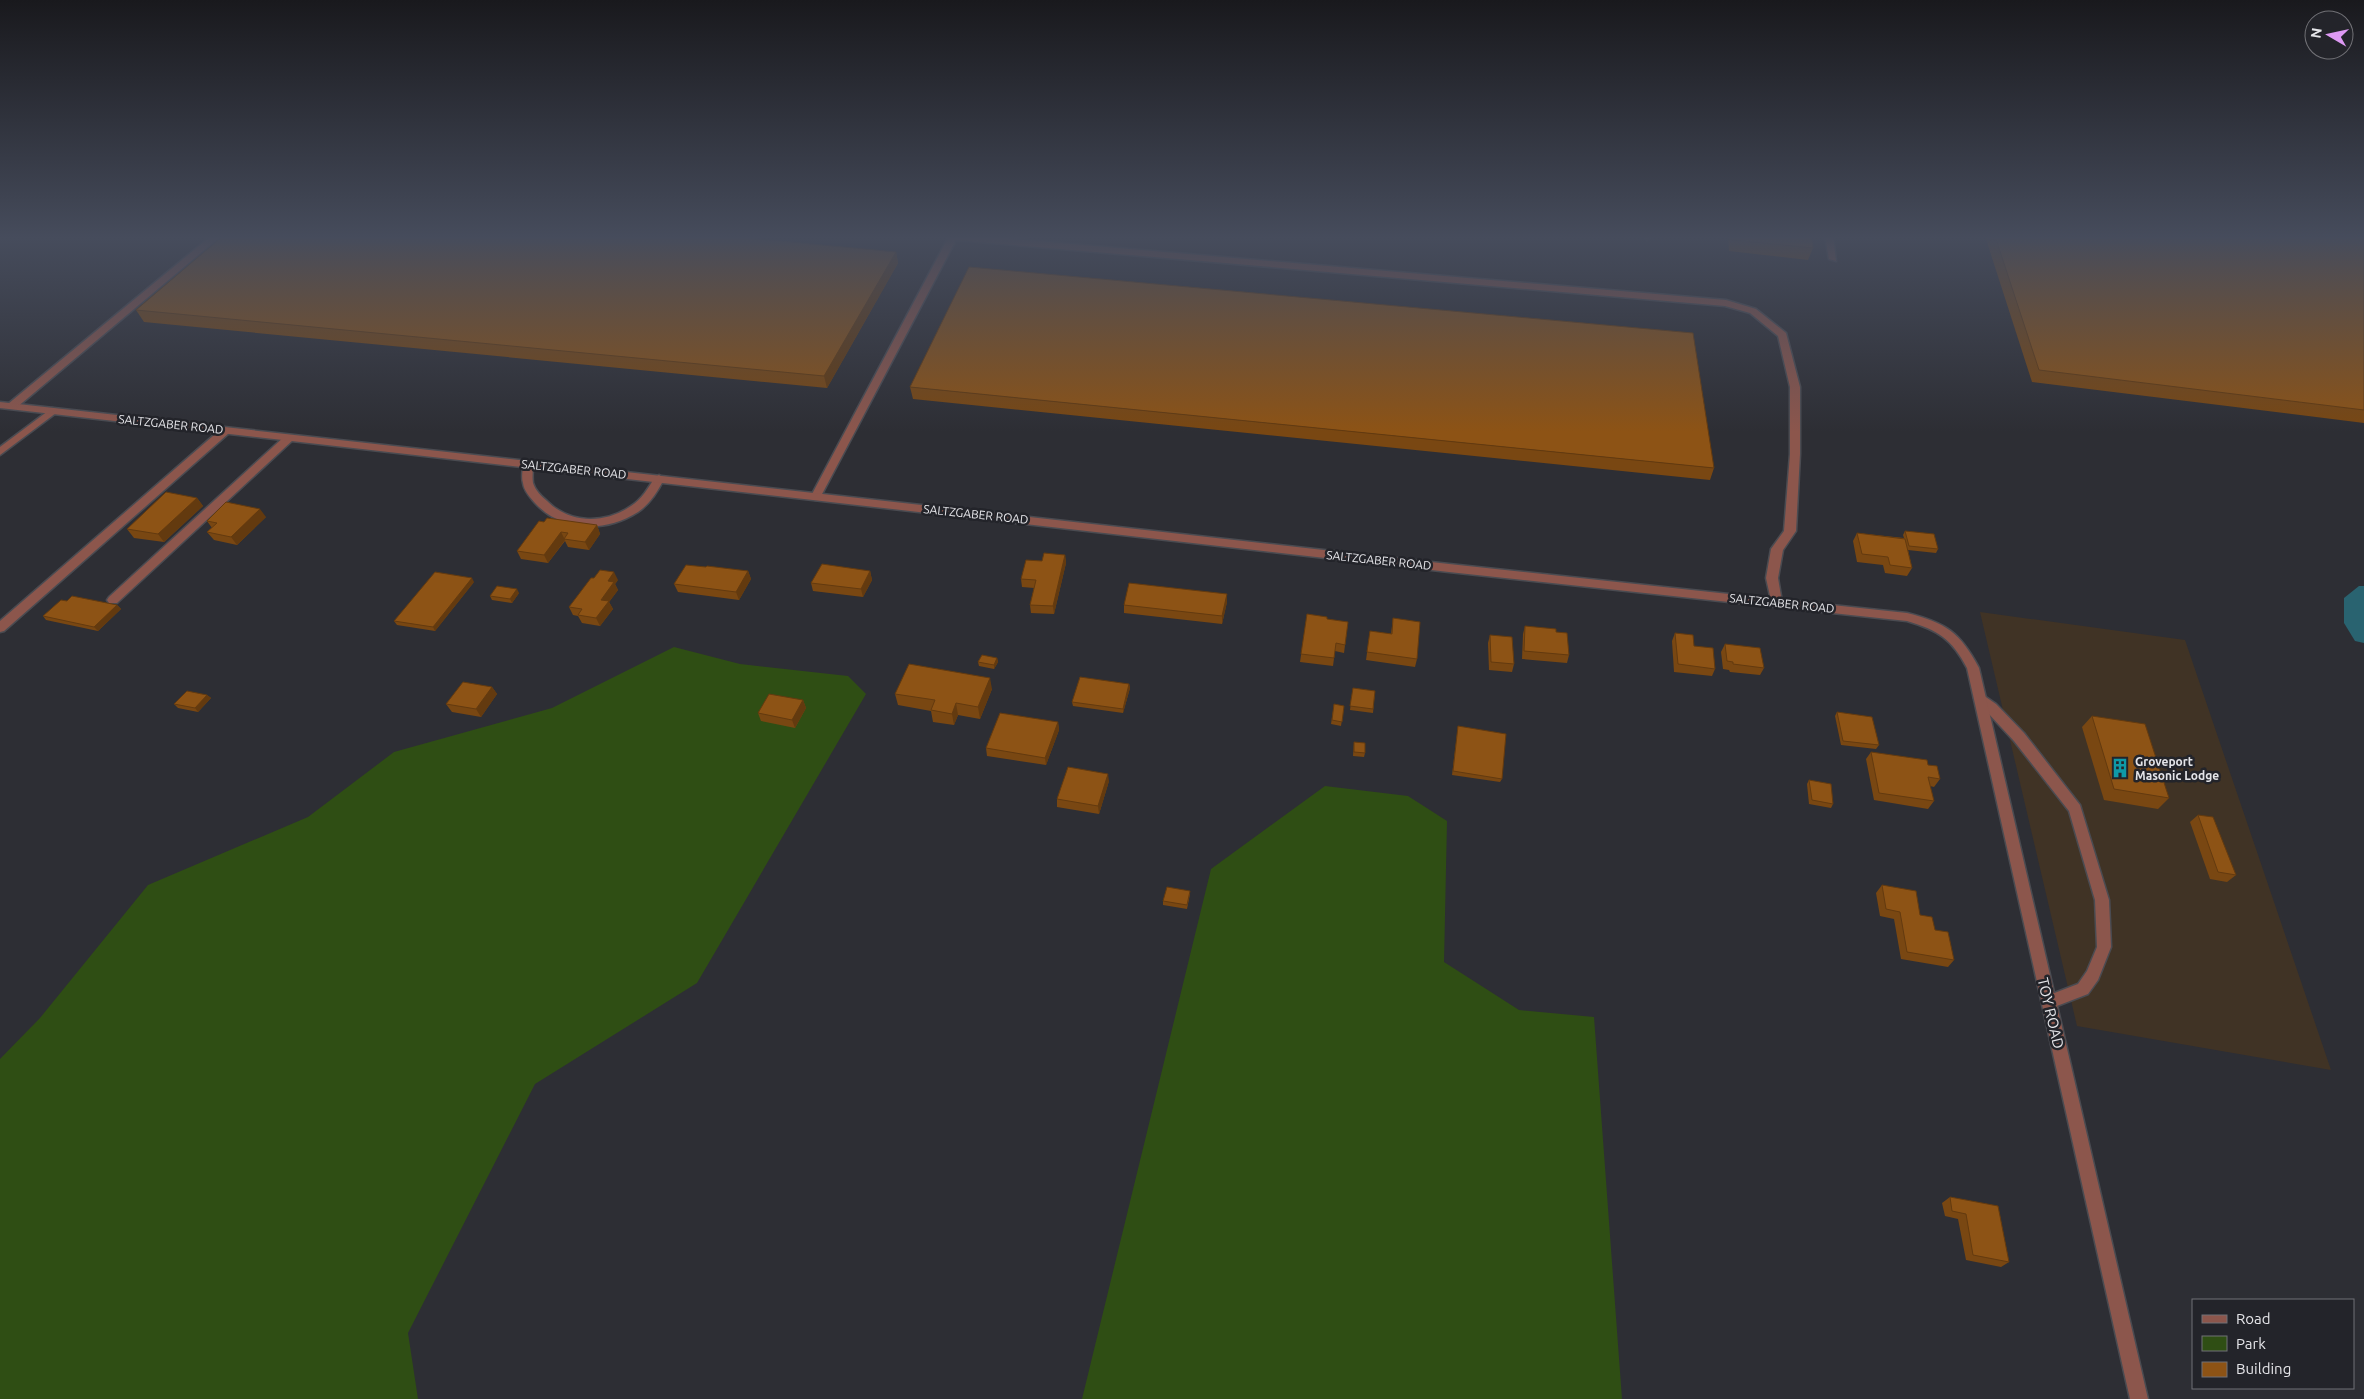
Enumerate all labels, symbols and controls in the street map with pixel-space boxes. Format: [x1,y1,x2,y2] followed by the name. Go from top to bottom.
[2304,10,2354,60] north arrow
[2307,27,2325,39] text: N
[118,412,224,436] street label: SALTZGABER ROAD
[521,457,627,481] street label: SALTZGABER ROAD
[923,502,1029,526] street label: SALTZGABER ROAD
[1326,548,1432,572] street label: SALTZGABER ROAD
[1729,591,1835,615] street label: SALTZGABER ROAD
[2135,755,2219,782] place label: Groveport Masonic Lodge
[2109,757,2131,779] building icon: Groveport Masonic Lodge
[2035,976,2067,1050] street label: TOY ROAD
[2192,1299,2354,1389] legend
[2236,1310,2271,1327] text: Road
[2236,1335,2266,1352] text: Park
[2236,1360,2291,1377] text: Building

